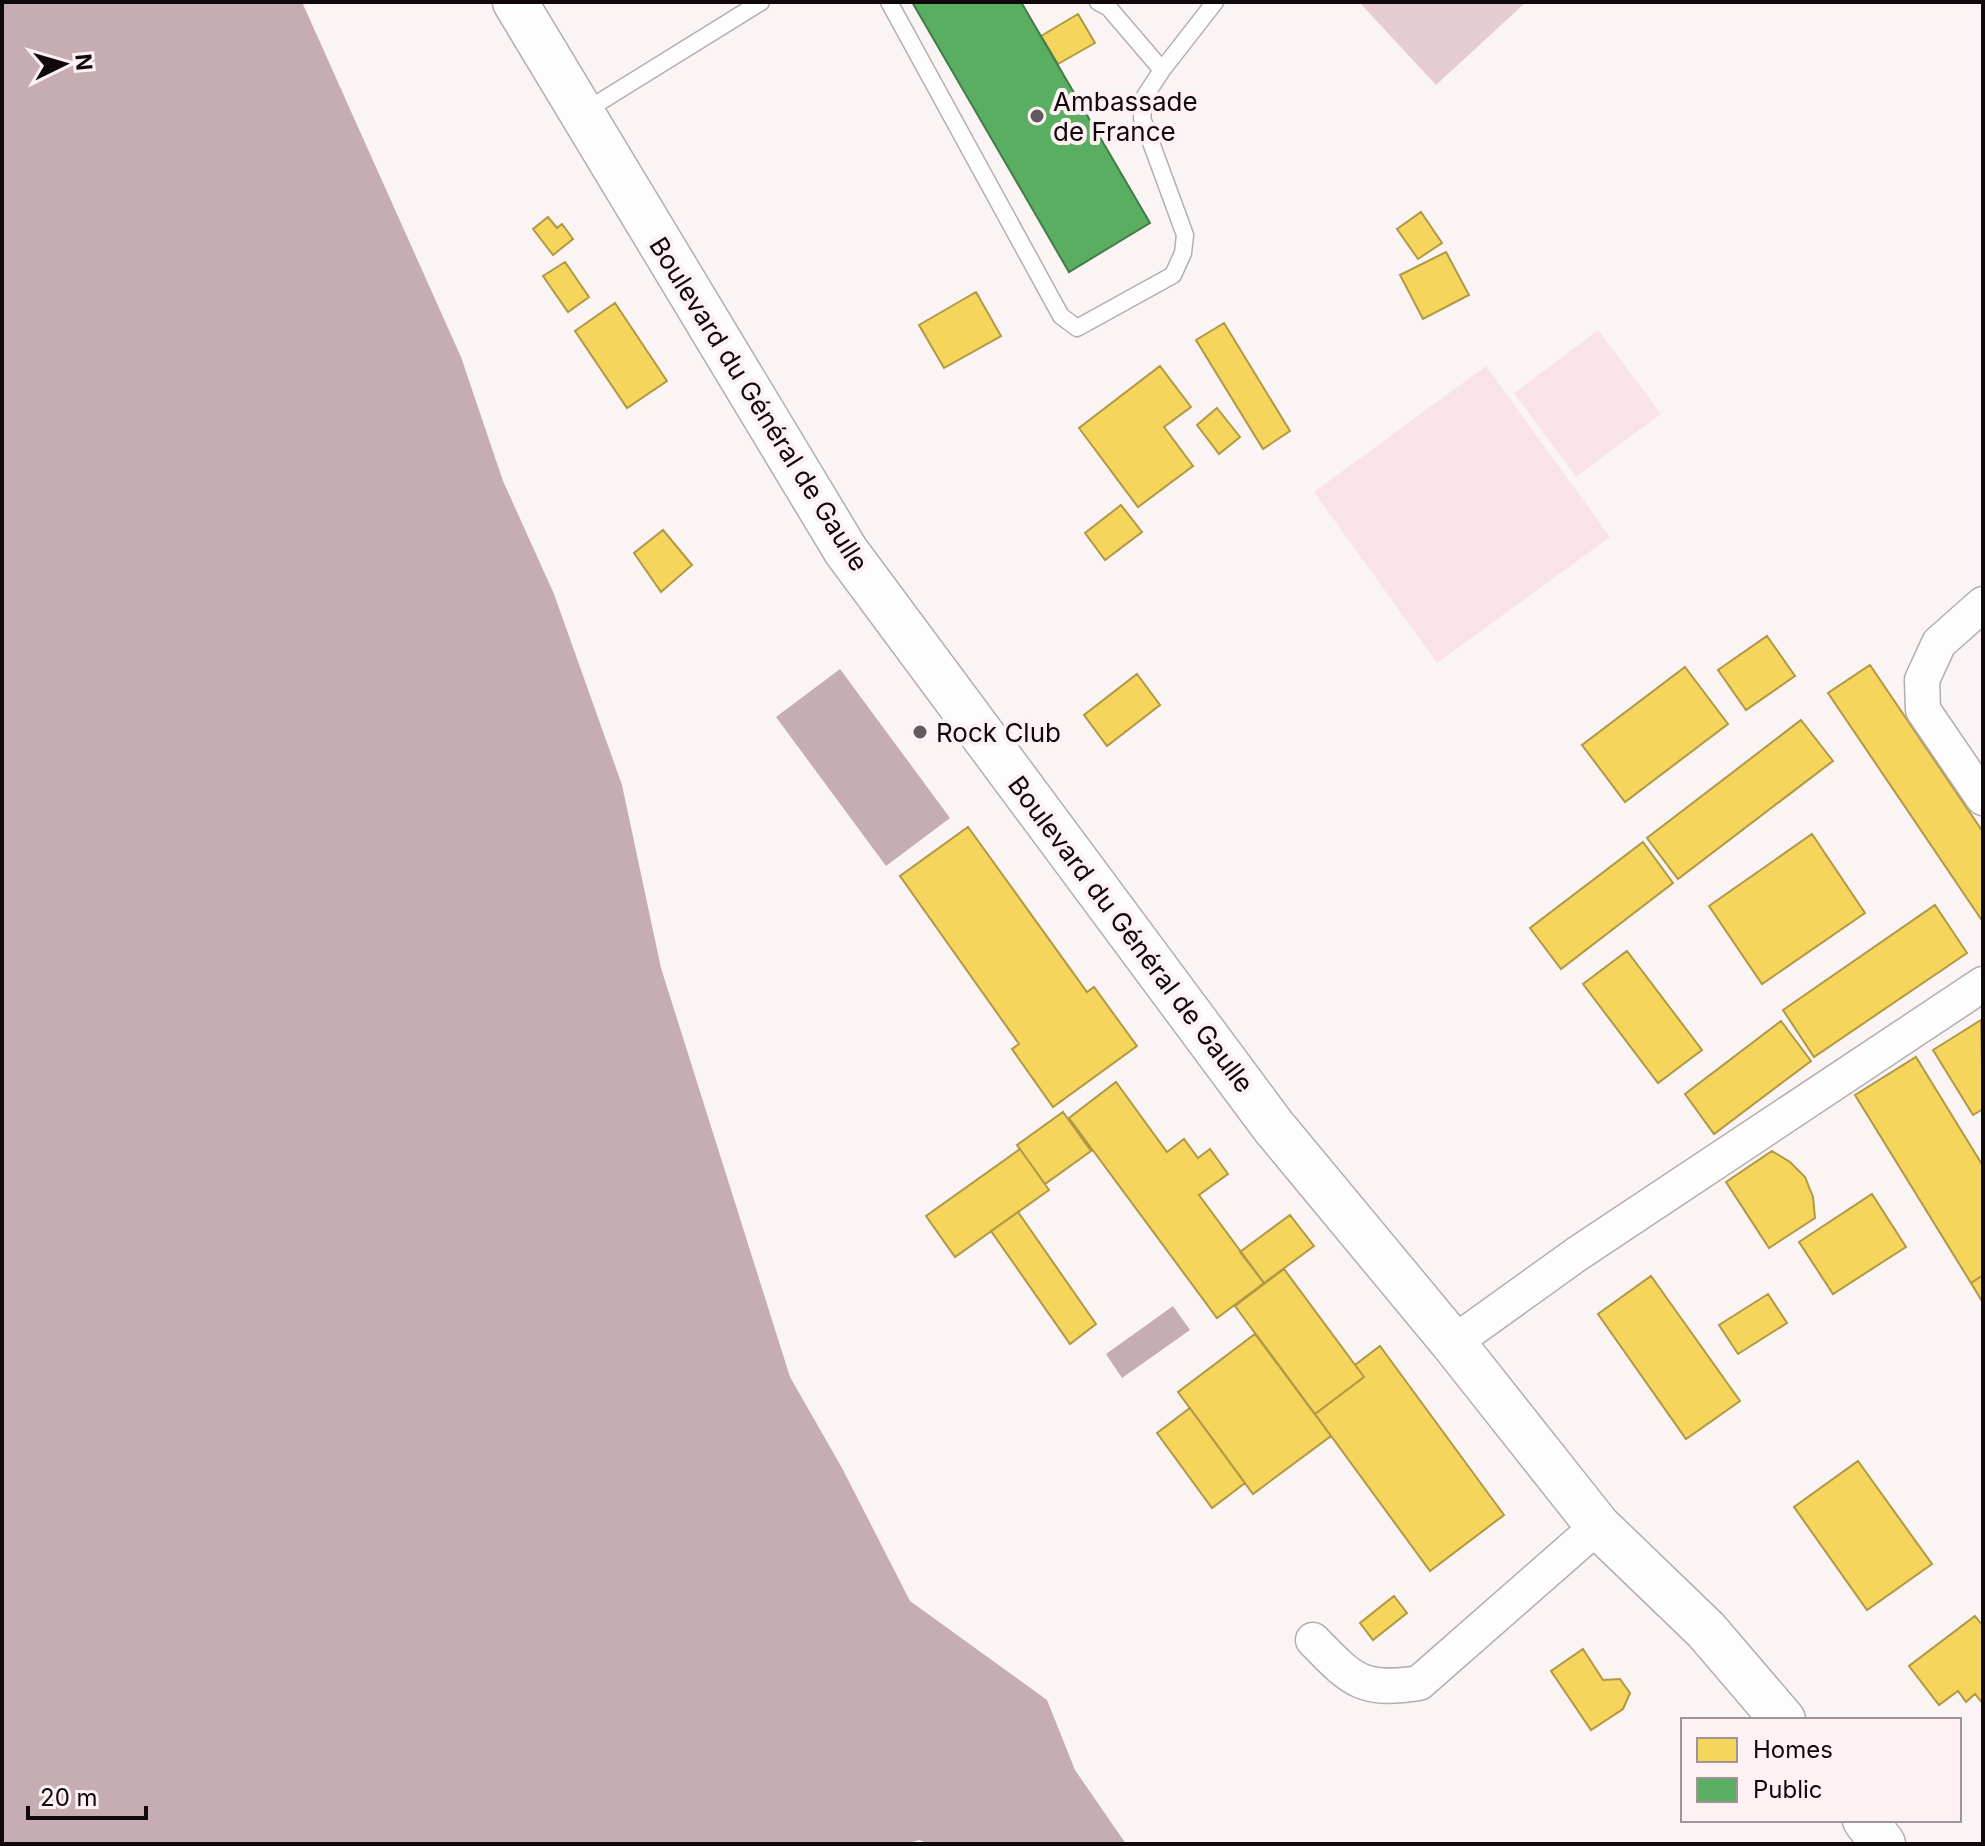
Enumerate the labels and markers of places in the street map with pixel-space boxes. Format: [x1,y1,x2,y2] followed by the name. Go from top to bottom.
[1053,86,1198,147] place label: Ambassade de France
[1028,107,1046,125] marker: Ambassade de France
[936,717,1061,748] place label: Rock Club
[911,723,929,741] marker: Rock Club

